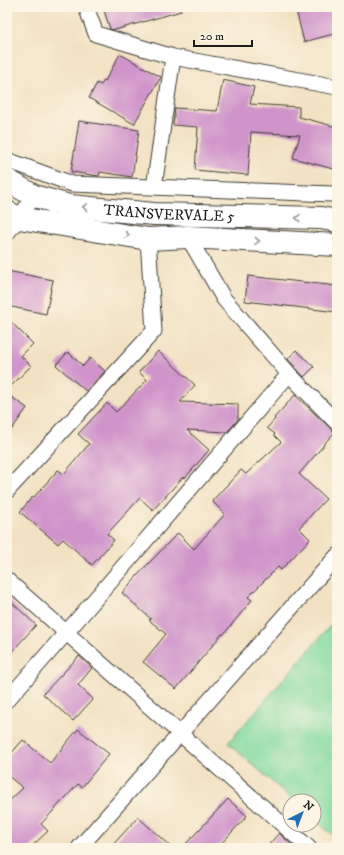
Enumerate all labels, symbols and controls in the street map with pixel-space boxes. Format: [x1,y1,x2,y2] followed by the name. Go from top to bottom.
[194,22,252,48] scale bar
[200,29,224,44] text: 20 m
[102,200,235,225] street label: TRANSVERVALE 5
[82,203,88,212] one-way arrow
[295,214,301,222] one-way arrow
[124,230,130,239] one-way arrow
[254,236,260,245] one-way arrow
[282,793,322,833] north arrow
[300,798,316,815] text: N

